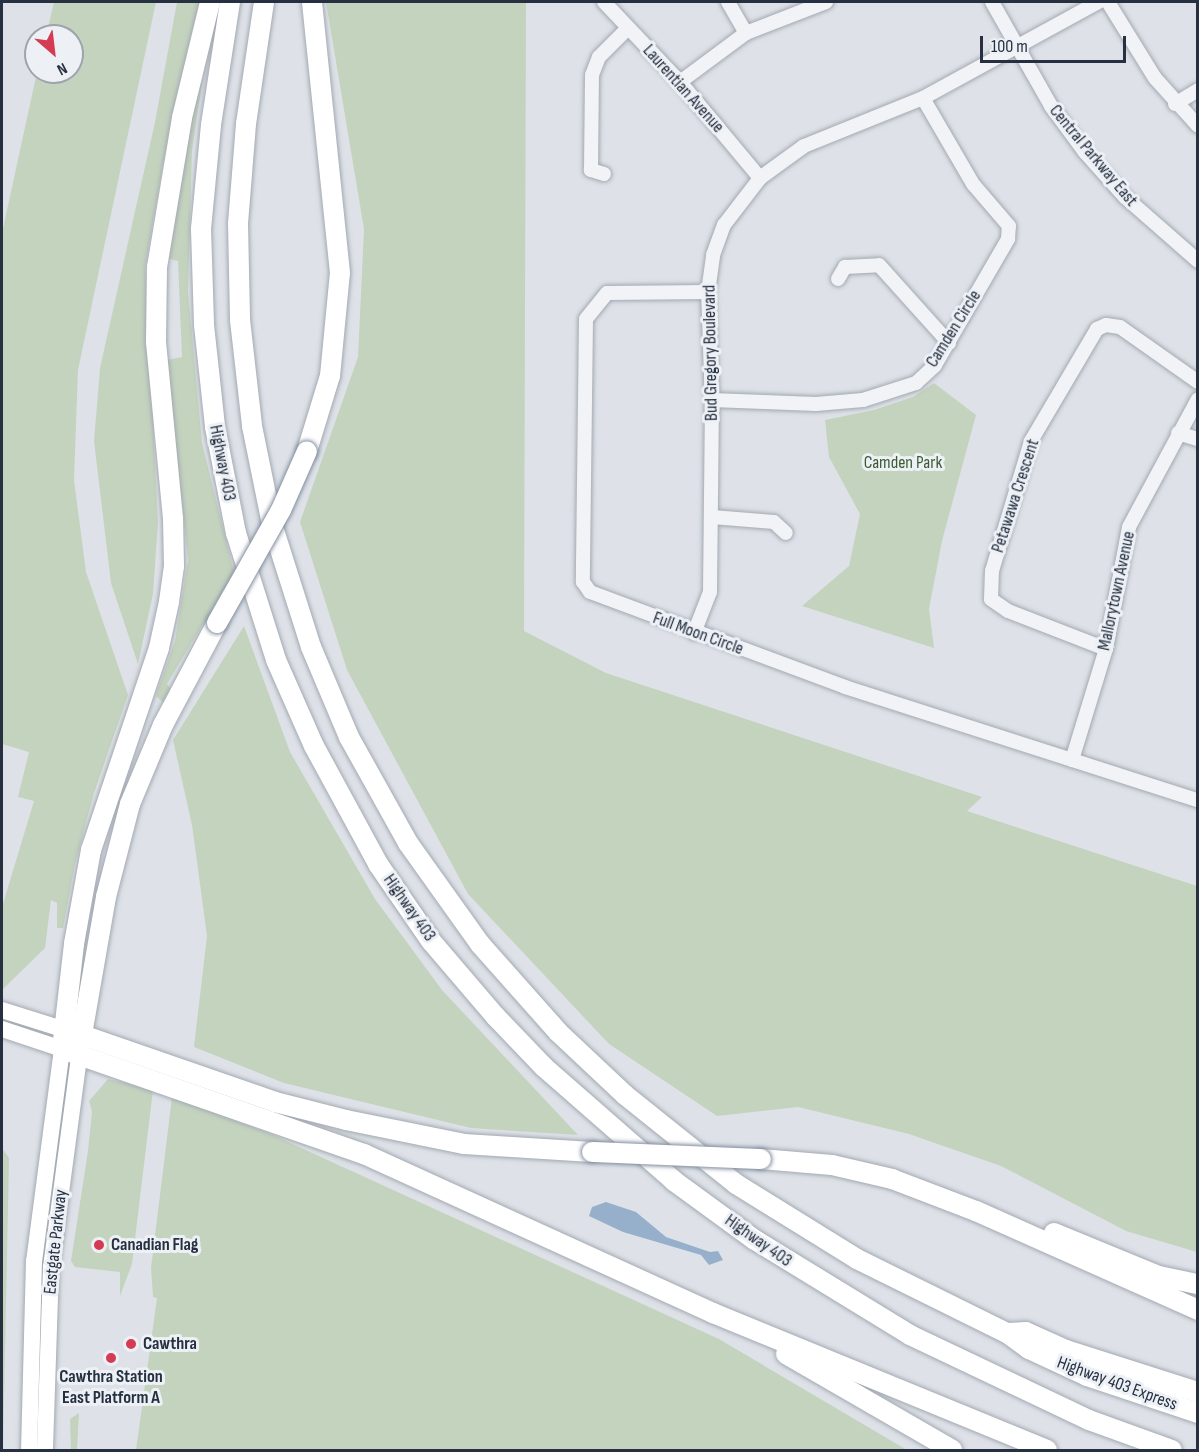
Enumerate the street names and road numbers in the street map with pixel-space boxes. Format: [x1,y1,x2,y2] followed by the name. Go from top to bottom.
[638,40,728,138] street label: Laurentian Avenue
[1044,101,1142,211] street label: Central Parkway East
[699,285,723,421] street label: Bud Gregory Boulevard
[922,286,986,372] street label: Camden Circle
[204,423,240,503] street label: Highway 403
[987,436,1045,556] street label: Petawawa Crescent
[1094,529,1140,653] street label: Mallorytown Avenue
[650,608,746,660] street label: Full Moon Circle
[378,870,440,946] street label: Highway 403
[40,1188,72,1296] street label: Eastgate Parkway
[720,1210,796,1272] street label: Highway 403
[1054,1352,1180,1416] street label: Highway 403 Express

